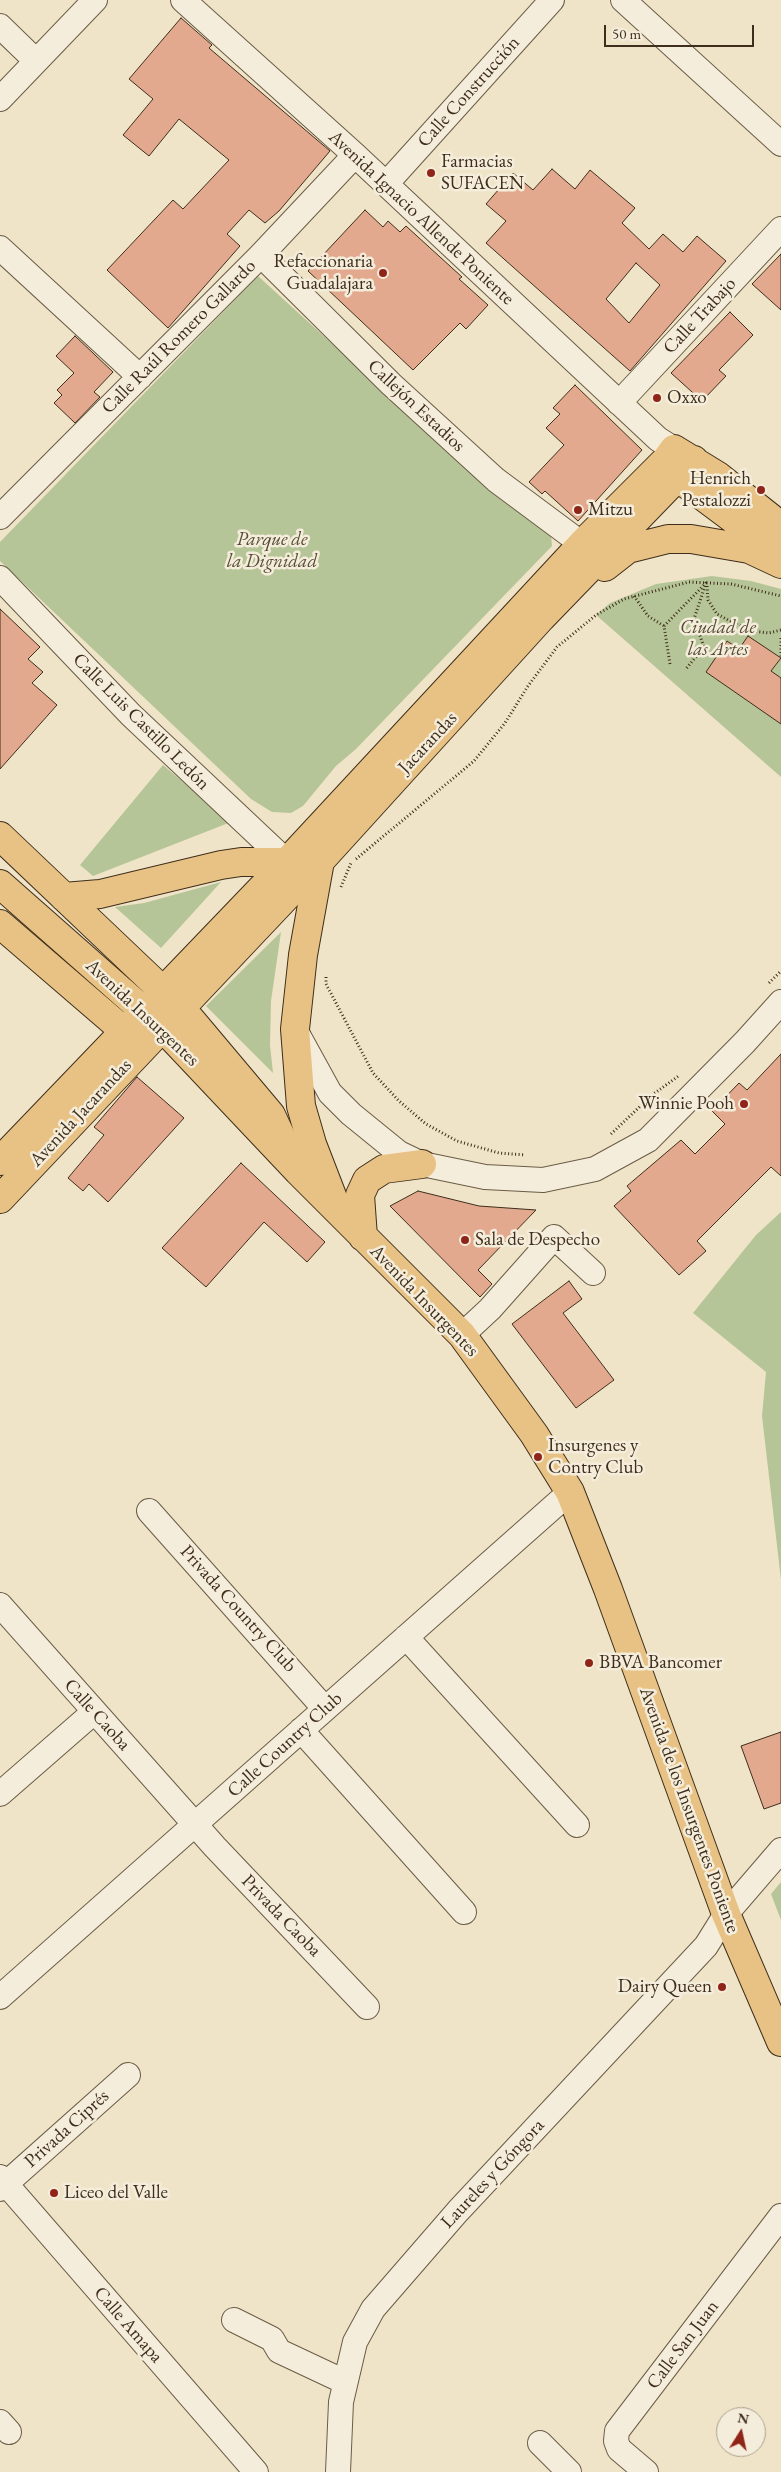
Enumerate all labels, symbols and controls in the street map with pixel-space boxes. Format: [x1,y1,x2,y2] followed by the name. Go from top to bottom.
[606,15,756,47] scale bar
[612,24,641,43] text: 50 m
[413,32,525,152] street label: Calle Construcción
[323,126,519,310] street label: Avenida Ignacio Allende Poniente
[441,151,524,195] place label: Farmacias SUFACEN
[425,167,437,179] marker: Farmacias SUFACEN
[274,251,373,295] place label: Refaccionaria Guadalajara
[97,255,261,419] street label: Calle Raúl Romero Gallardo
[377,267,389,279] marker: Refaccionaria Guadalajara
[659,273,741,359] street label: Calle Trabajo
[362,355,470,457] street label: Callejón Estadios
[667,387,707,409] place label: Oxxo
[651,392,663,404] marker: Oxxo
[682,468,751,512] place label: Henrich Pestalozzi
[755,484,767,496] marker: Henrich Pestalozzi
[588,499,633,521] place label: Mitzu
[572,504,584,516] marker: Mitzu
[227,529,317,573] park label: Parque de la Dignidad
[680,617,756,661] park label: Ciudad de las Artes
[68,649,214,795] street label: Calle Luis Castillo Ledón
[394,707,462,779] street label: Jacarandas
[80,955,204,1071] street label: Avenida Insurgentes
[25,1054,137,1172] street label: Avenida Jacarandas
[639,1093,734,1115] place label: Winnie Pooh
[738,1098,750,1110] marker: Winnie Pooh
[475,1229,600,1251] place label: Sala de Despecho
[459,1234,471,1246] marker: Sala de Despecho
[365,1240,483,1362] street label: Avenida Insurgentes
[548,1435,643,1479] place label: Insurgenes y Contry Club
[532,1451,544,1463] marker: Insurgenes y Contry Club
[175,1541,301,1677] street label: Privada Country Club
[599,1652,722,1674] place label: BBVA Bancomer
[583,1657,595,1669] marker: BBVA Bancomer
[59,1674,135,1756] street label: Calle Caoba
[634,1684,744,1936] street label: Avenida de los Insurgentes Poniente
[223,1687,347,1803] street label: Calle Country Club
[236,1870,326,1962] street label: Privada Caoba
[618,1976,712,1998] place label: Dairy Queen
[716,1981,728,1993] marker: Dairy Queen
[20,2085,114,2173] street label: Privada Ciprés
[436,2115,550,2233] street label: Laureles y Góngora
[64,2182,168,2204] place label: Liceo del Valle
[48,2187,60,2199] marker: Liceo del Valle
[89,2282,167,2368] street label: Calle Amapa
[642,2296,724,2394] street label: Calle San Juan
[716,2407,766,2457] north arrow
[736,2408,751,2428] text: N

